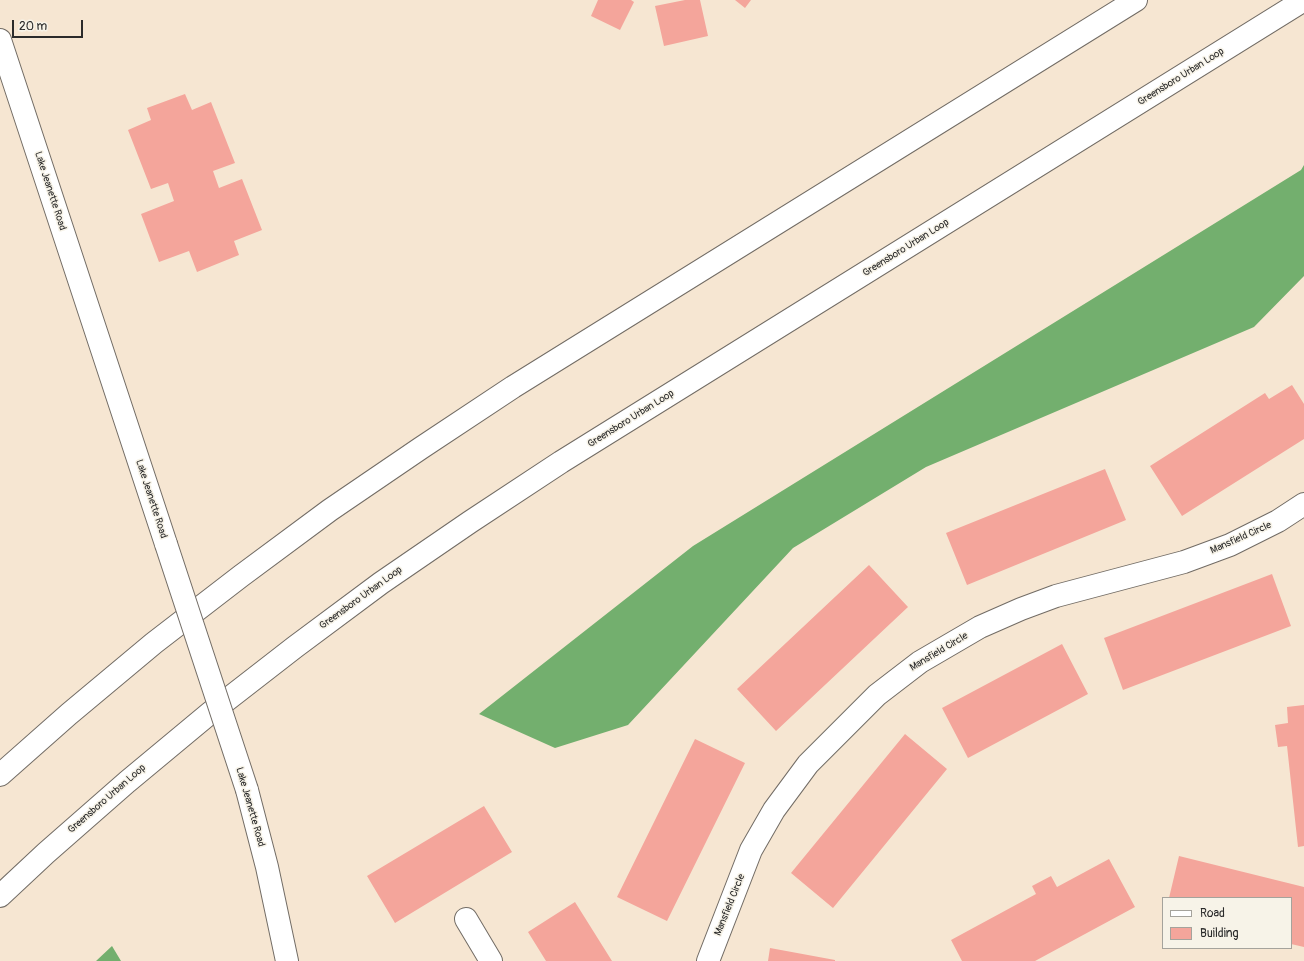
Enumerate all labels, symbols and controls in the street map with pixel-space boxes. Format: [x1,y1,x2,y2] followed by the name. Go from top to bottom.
[14,12,85,38] scale bar
[19,19,47,34] text: 20 m
[1136,46,1226,108] street label: Greensboro Urban Loop
[32,150,68,232] street label: Lake Jeanette Road
[861,217,951,279] street label: Greensboro Urban Loop
[586,388,676,450] street label: Greensboro Urban Loop
[133,458,169,540] street label: Lake Jeanette Road
[1209,519,1273,557] street label: Mansfield Circle
[317,564,405,632] street label: Greensboro Urban Loop
[908,630,970,674] street label: Mansfield Circle
[66,762,148,836] street label: Greensboro Urban Loop
[233,766,267,848] street label: Lake Jeanette Road
[712,872,748,938] street label: Mansfield Circle
[1162,897,1292,949] legend
[1200,906,1225,921] text: Road
[1200,926,1239,941] text: Building

